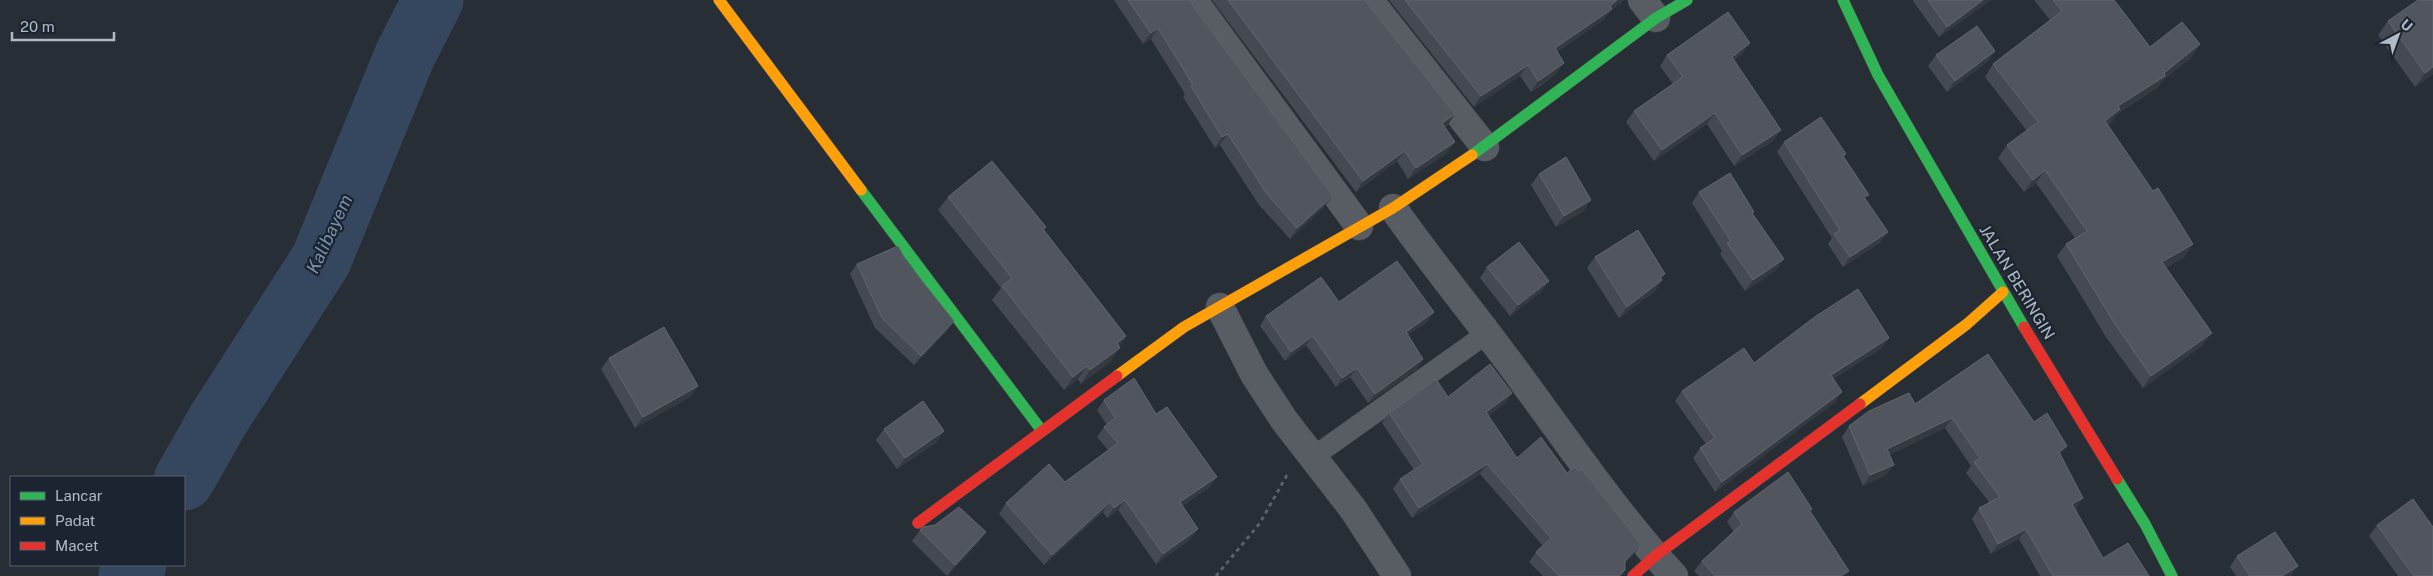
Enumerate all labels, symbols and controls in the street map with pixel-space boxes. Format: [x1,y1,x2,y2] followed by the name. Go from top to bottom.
[12,10,115,42] scale bar
[2373,10,2423,60] north arrow
[2397,16,2416,35] text: U
[20,18,55,35] text: 20 m
[302,191,356,277] water label: Kalibayem
[1975,221,2059,343] street label: JALAN BERINGIN
[10,476,185,566] legend
[55,487,103,504] text: Lancar
[55,512,96,529] text: Padat
[55,537,99,554] text: Macet

